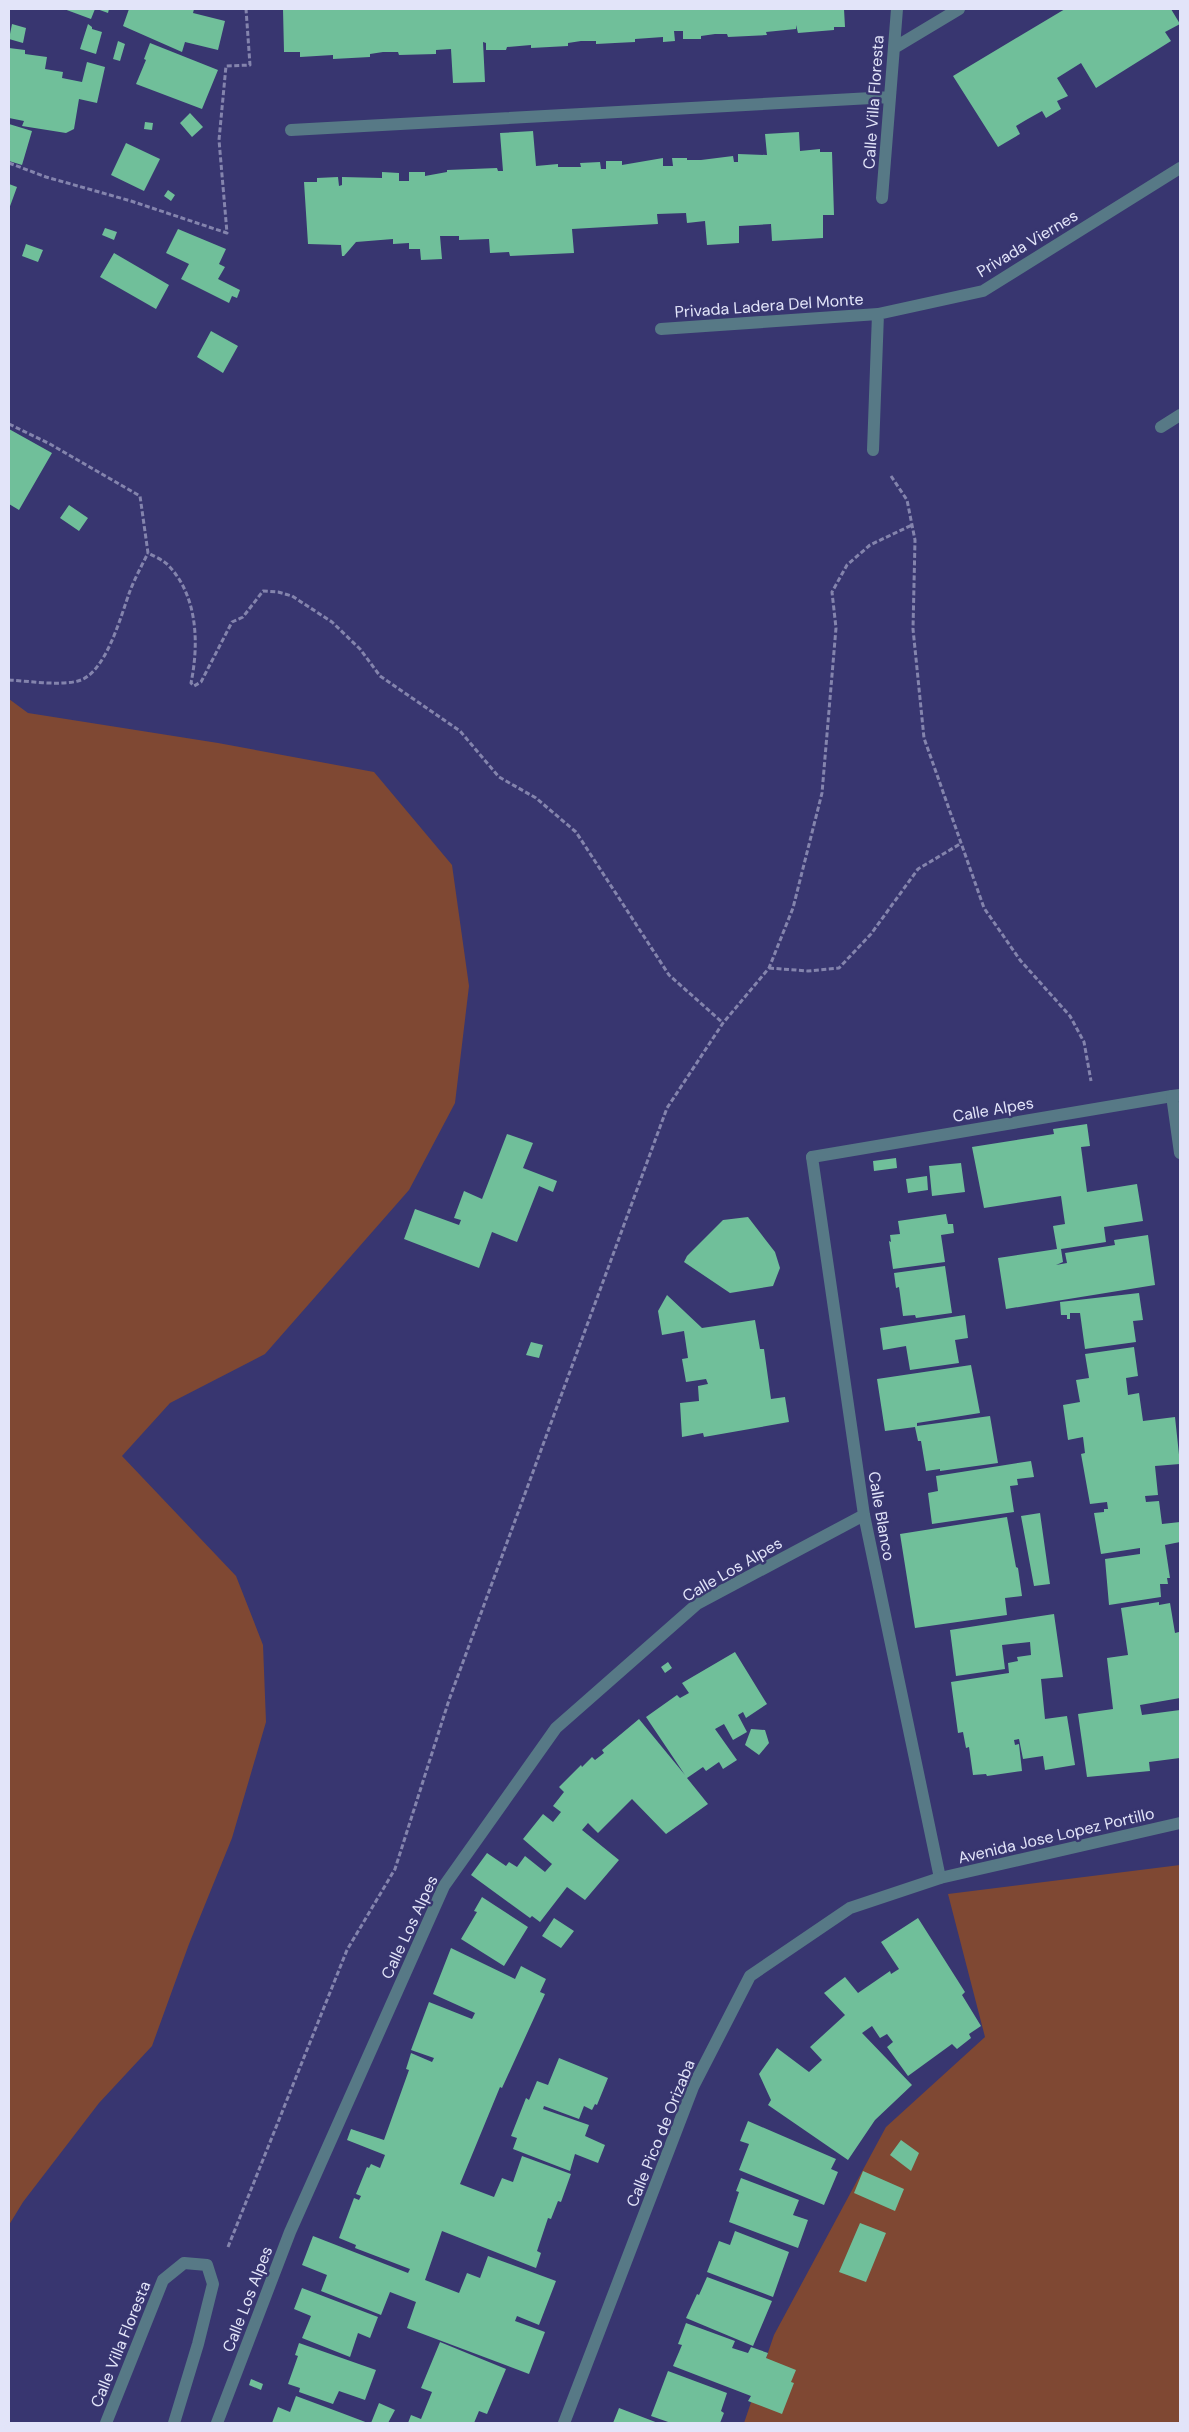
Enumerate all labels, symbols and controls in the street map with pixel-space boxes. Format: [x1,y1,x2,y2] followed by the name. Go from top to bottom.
[858,34,889,170] street label: Calle Villa Floresta
[973,205,1082,282] street label: Privada Viernes
[674,288,864,323] street label: Privada Ladera Del Monte
[951,1092,1035,1127] street label: Calle Alpes
[863,1470,900,1562] street label: Calle Blanco
[679,1532,786,1606] street label: Calle Los Alpes
[956,1803,1156,1868] street label: Avenida Jose Lopez Portillo
[376,1872,443,1982] street label: Calle Los Alpes
[621,2056,700,2210] street label: Calle Pico de Orizaba
[218,2243,277,2355] street label: Calle Los Alpes
[86,2278,155,2410] street label: Calle Villa Floresta

